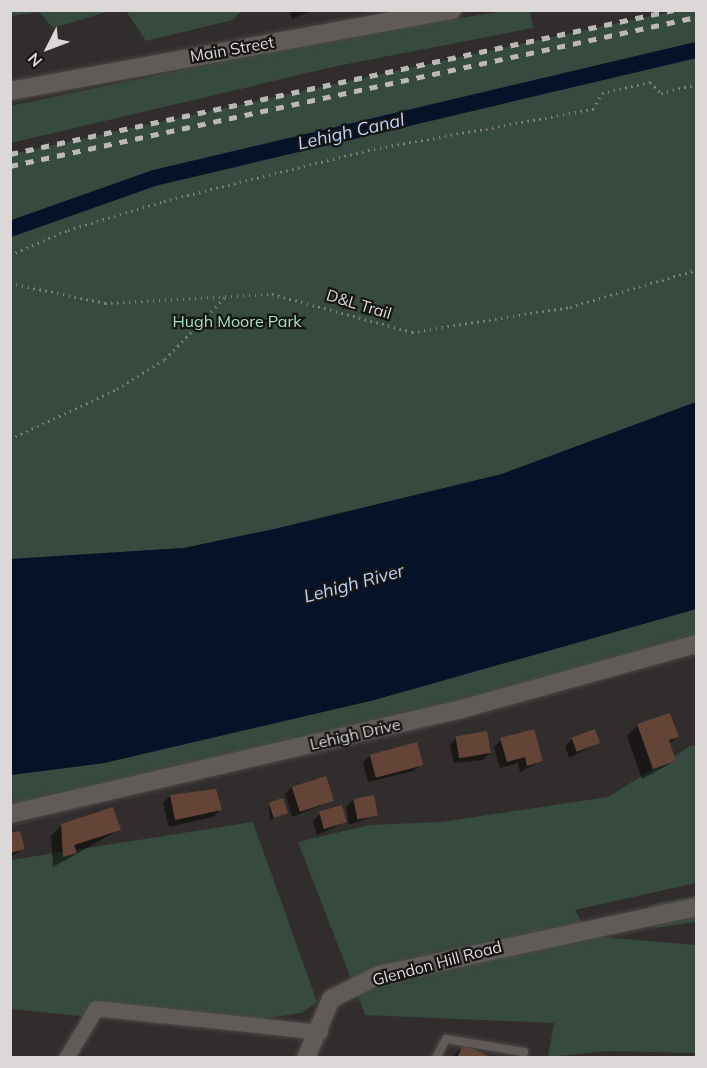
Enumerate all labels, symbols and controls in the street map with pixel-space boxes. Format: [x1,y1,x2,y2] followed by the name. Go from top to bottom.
[18,18,78,78] north arrow
[189,32,275,66] street label: Main Street
[23,49,46,71] text: N
[296,109,406,155] water label: Lehigh Canal
[324,285,394,323] street label: D&L Trail
[173,311,301,331] park label: Hugh Moore Park
[301,560,407,608] water label: Lehigh River
[308,714,402,754] street label: Lehigh Drive
[370,937,504,989] street label: Glendon Hill Road

